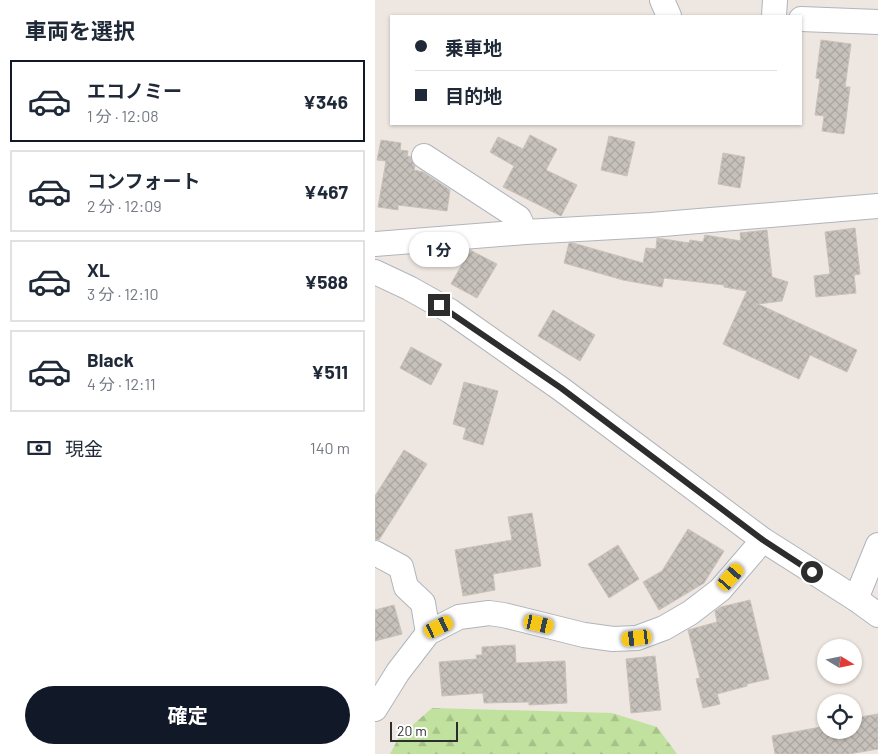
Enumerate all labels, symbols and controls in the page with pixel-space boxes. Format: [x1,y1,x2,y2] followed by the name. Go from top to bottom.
[25,17,135,43] text: 車両を選択
[445,36,502,59] text: 乗車地
[27,79,72,124] icon: car
[87,79,182,102] text: エコノミー
[445,84,502,107] text: 目的地
[303,90,348,113] text: ¥346
[87,106,159,125] text: 1 分 · 12:08
[27,169,72,214] icon: car
[87,169,200,192] text: コンフォート
[304,180,348,203] text: ¥467
[87,196,162,215] text: 2 分 · 12:09
[409,232,469,268] callout: 1 分
[427,240,451,259] text: 1 分
[87,258,110,281] text: XL
[27,259,72,304] icon: car
[304,270,348,293] text: ¥588
[87,284,158,303] text: 3 分 · 12:10
[428,294,450,316] route end
[87,348,134,371] text: Black
[27,349,72,394] icon: car
[311,360,348,383] text: ¥511
[87,374,156,393] text: 4 分 · 12:11
[25,434,53,462] icon: cash
[65,437,103,460] text: 現金
[310,438,350,457] text: 140 m
[715,561,746,593] car
[801,561,823,583] route start
[522,613,555,635] car
[422,614,455,640] car
[621,629,652,647] car
[817,639,863,684] north arrow
[817,639,862,739] map controls
[25,686,350,744] button: 確定
[817,694,862,739] button: locate
[390,719,457,742] scale bar
[397,722,427,739] text: 20 m

